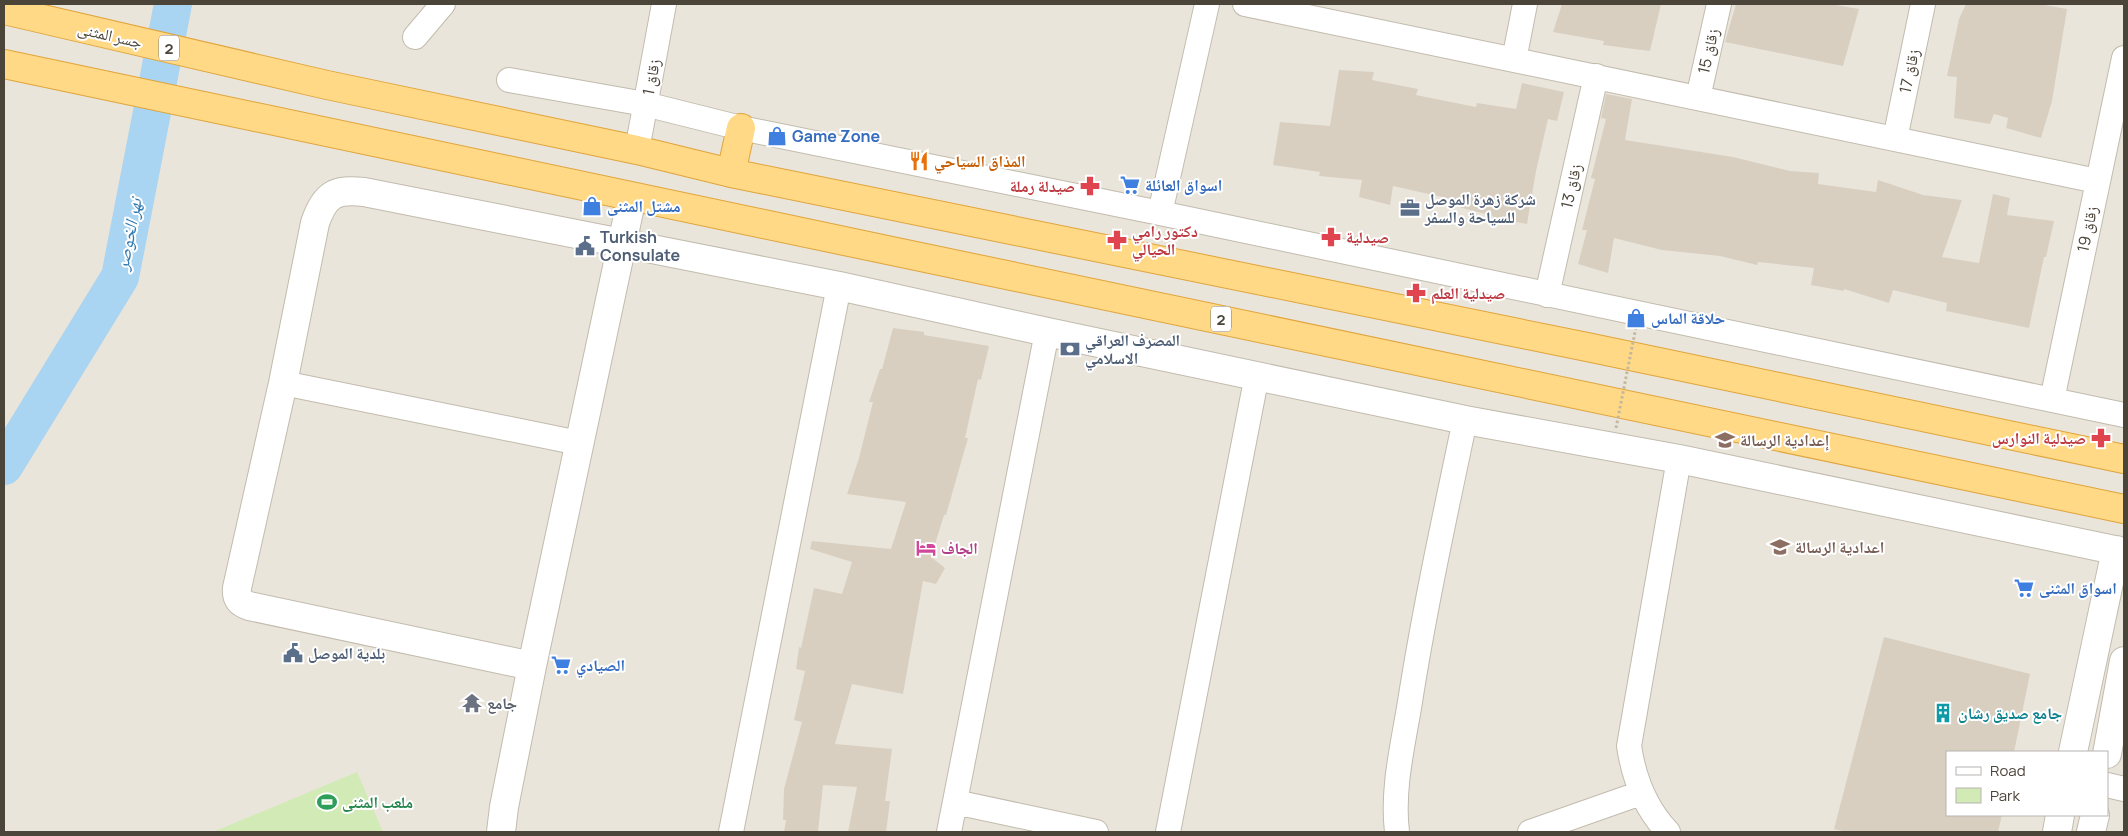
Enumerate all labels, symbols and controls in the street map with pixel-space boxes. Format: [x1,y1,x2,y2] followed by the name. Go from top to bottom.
[76,17,144,53] street label: جسر المثنى
[1692,26,1724,76] street label: زقاق 15
[159,36,179,60] road number: 2
[1894,47,1924,95] street label: زقاق 17
[637,57,665,97] street label: زقاق 1
[766,125,788,147] shop icon: Game Zone
[792,125,880,147] place label: Game Zone
[908,150,930,172] restaurant icon: المذاق السياحي
[934,150,1026,174] place label: المذاق السياحي
[1555,161,1587,211] street label: زقاق 13
[1119,174,1141,196] supermarket icon: اسواق العائلة
[1145,174,1222,196] place label: اسواق العائلة
[1010,175,1075,197] place label: صيدلة رملة
[1079,175,1101,197] pharmacy icon: صيدلة رملة
[1424,188,1536,228] place label: شركة زهرة الموصل للسياحة والسفر
[109,193,147,274] water label: نهر الخوصر
[581,195,603,217] shop icon: مشتل المثنى
[607,195,681,217] place label: مشتل المثنى
[1399,197,1421,219] office icon: شركة زهرة الموصل للسياحة والسفر
[2071,204,2103,254] street label: زقاق 19
[1132,220,1198,262] place label: دكتور رامي الحيالي
[600,226,681,266] place label: Turkish Consulate
[1320,226,1342,248] pharmacy icon: صيدلية
[1346,226,1389,248] place label: صيدلية
[1106,229,1128,251] pharmacy icon: دكتور رامي الحيالي
[574,235,596,257] public building icon: Turkish Consulate
[1405,282,1427,304] pharmacy icon: صيدلية العلم
[1431,282,1505,305] place label: صيدلية العلم
[1211,306,1231,332] road number: 2
[1625,307,1647,329] shop icon: حلاقة الماس
[1651,307,1725,329] place label: حلاقة الماس
[1085,329,1180,371] place label: المصرف العراقي الاسلامي
[1059,338,1081,360] bank icon: المصرف العراقي الاسلامي
[1992,427,2086,449] place label: صيدلية النوارس
[2090,427,2112,449] pharmacy icon: صيدلية النوارس
[1714,429,1736,451] school or university icon: إعدادية الرسالة
[1740,429,1829,451] place label: إعدادية الرسالة
[1769,536,1791,558] school or university icon: اعدادية الرسالة
[1795,536,1884,558] place label: اعدادية الرسالة
[915,537,937,559] hotel icon: الجاف
[941,537,978,559] place label: الجاف
[2013,577,2035,599] supermarket icon: اسواق المثنى
[2039,577,2117,599] place label: اسواق المثنى
[282,642,304,664] public building icon: بلدية الموصل
[308,642,385,664] place label: بلدية الموصل
[550,654,572,676] supermarket icon: الصيادي
[576,654,625,678] place label: الصيادي
[461,692,483,714] temple icon: جامع
[487,692,517,714] place label: جامع
[1932,702,1954,724] building icon: جامع صديق رشان
[1958,702,2062,724] place label: جامع صديق رشان
[1946,751,2108,816] legend
[1990,760,2026,781] text: Road
[1990,785,2020,806] text: Park
[316,791,338,813] sports icon: ملعب المثنى
[342,791,413,813] place label: ملعب المثنى

